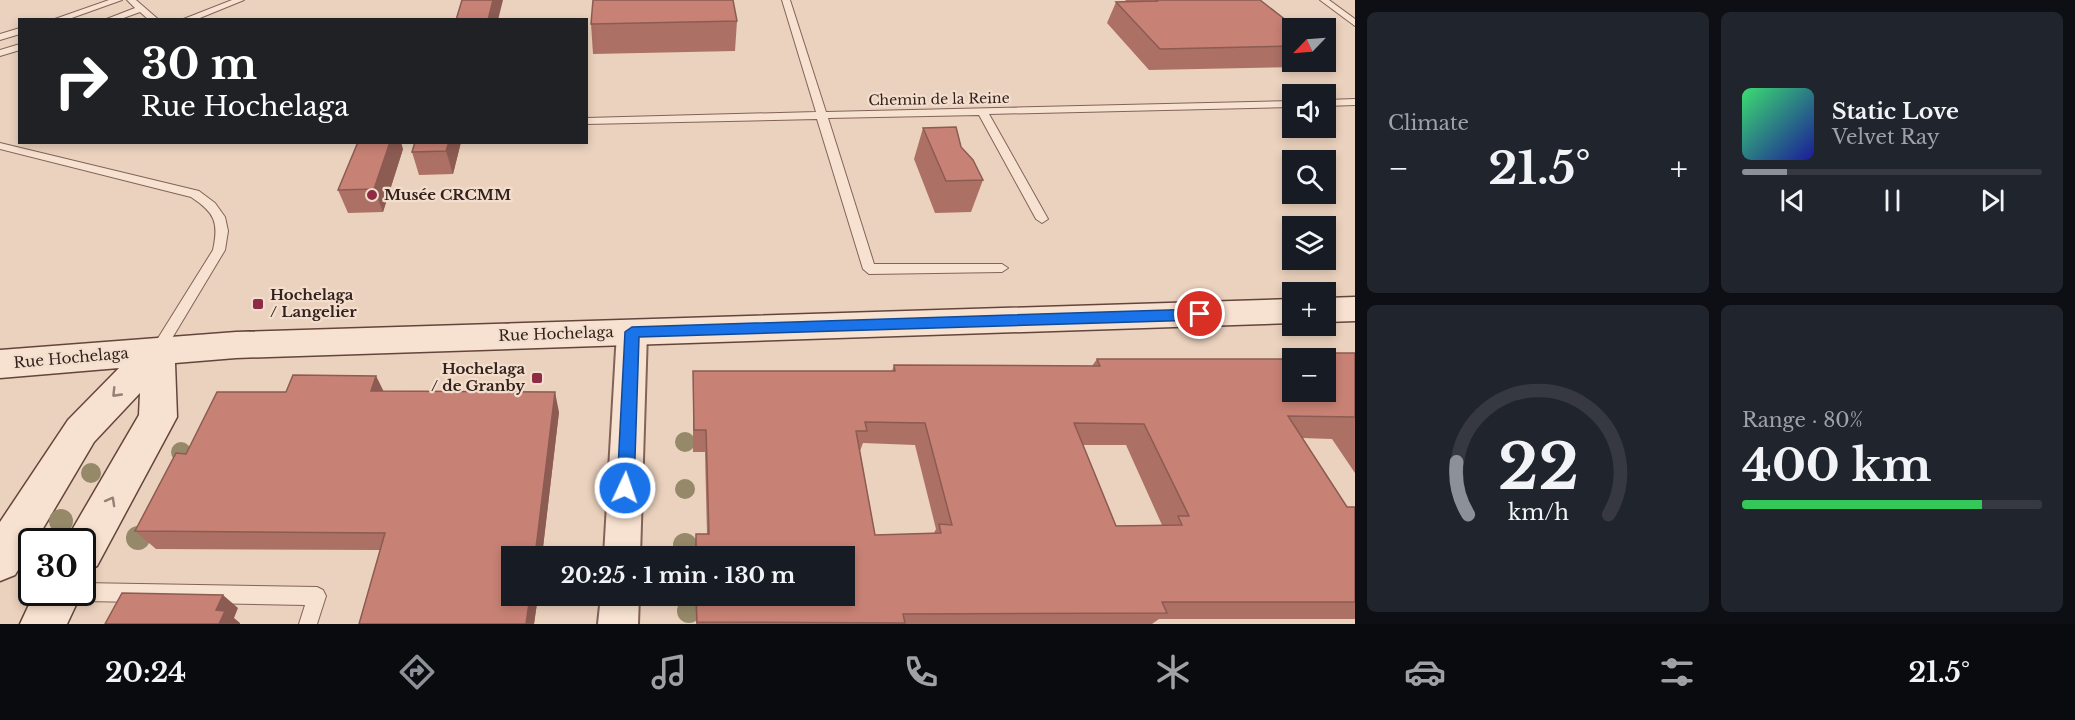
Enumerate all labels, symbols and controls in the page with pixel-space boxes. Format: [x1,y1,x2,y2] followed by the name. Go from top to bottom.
[1282,18,1336,72] north arrow
[1282,18,1336,402] map controls
[141,38,257,90] text: 30 m
[42,42,120,120] icon: right
[1282,84,1336,138] button: sound
[868,89,1010,109] street label: Chemin de la Reine
[141,90,349,123] text: Rue Hochelaga
[1832,98,1959,125] text: Static Love
[1388,111,1469,135] text: Climate
[1832,125,1940,149] text: Velvet Ray
[1488,140,1591,196] text: 21.5°
[1388,148,1409,189] text: −
[1670,148,1688,189] text: +
[1282,150,1336,204] button: search
[1776,184,1809,217] icon: previous
[1876,184,1909,217] icon: pause
[1976,184,2009,217] icon: next
[384,185,511,204] place label: Musée CRCMM
[365,188,379,202] marker: Musée CRCMM
[1282,216,1336,270] button: layers
[1282,282,1336,336] button: +
[270,285,357,321] place label: Hochelaga / Langelier
[1174,288,1225,339] pin
[251,297,265,311] marker: Hochelaga / Langelier
[1183,297,1216,330] icon: arrive
[498,322,615,345] street label: Rue Hochelaga
[13,343,130,372] street label: Rue Hochelaga
[1282,348,1336,402] button: −
[431,359,525,395] place label: Hochelaga / de Granby
[530,371,544,385] marker: Hochelaga / de Granby
[112,386,123,396] one-way arrow
[1742,408,1863,432] text: Range · 80%
[1497,428,1579,506] text: 22
[1742,437,1931,493] text: 400 km
[593,456,657,520] position arrow
[104,497,115,507] one-way arrow
[1508,500,1569,527] text: km/h
[18,528,96,606] speed limit sign: 30
[561,562,795,589] text: 20:25 · 1 min · 130 m
[396,651,438,693] icon: directions
[648,651,690,693] icon: music
[900,651,942,693] icon: phone
[1152,651,1194,693] icon: climate
[1404,651,1446,693] icon: car
[1656,651,1698,693] icon: filters
[105,656,186,689] text: 20:24
[1908,656,1970,689] text: 21.5°

